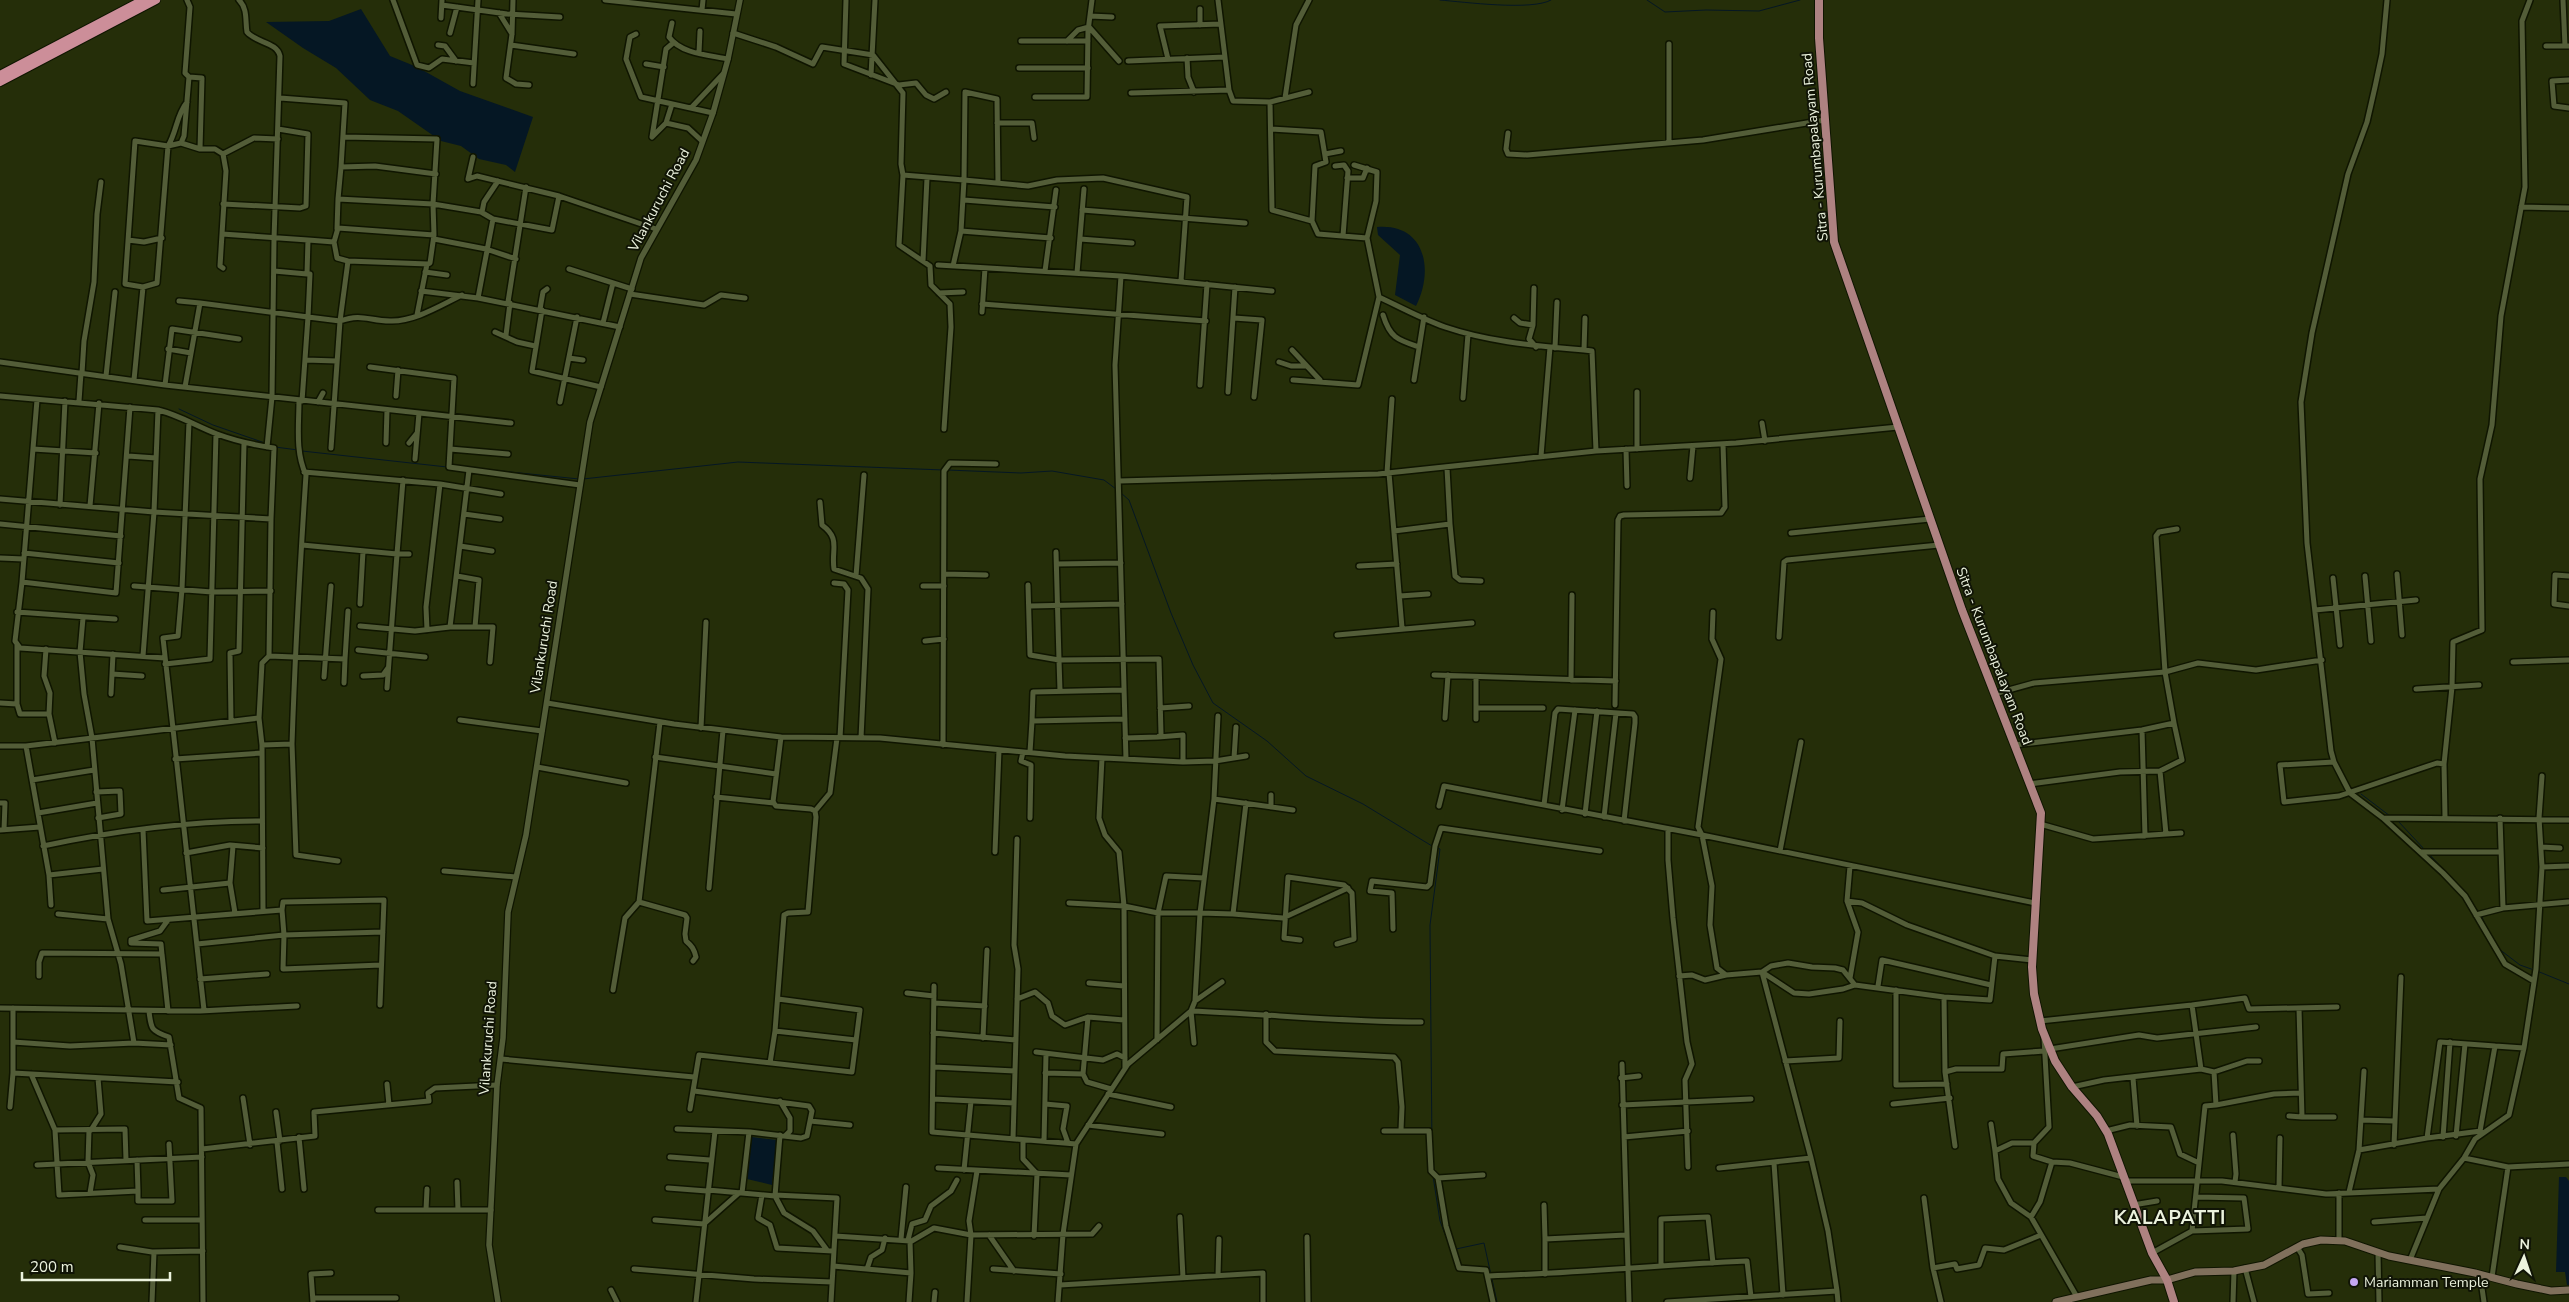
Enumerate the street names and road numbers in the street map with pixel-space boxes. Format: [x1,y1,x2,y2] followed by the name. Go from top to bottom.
[1797,52,1833,242] street label: Sitra - Kurumbapalayam Road
[623,145,694,256] street label: Vilankuruchi Road
[1951,564,2037,748] street label: Sitra - Kurumbapalayam Road
[526,579,562,696] street label: Vilankuruchi Road
[474,980,501,1097] street label: Vilankuruchi Road

